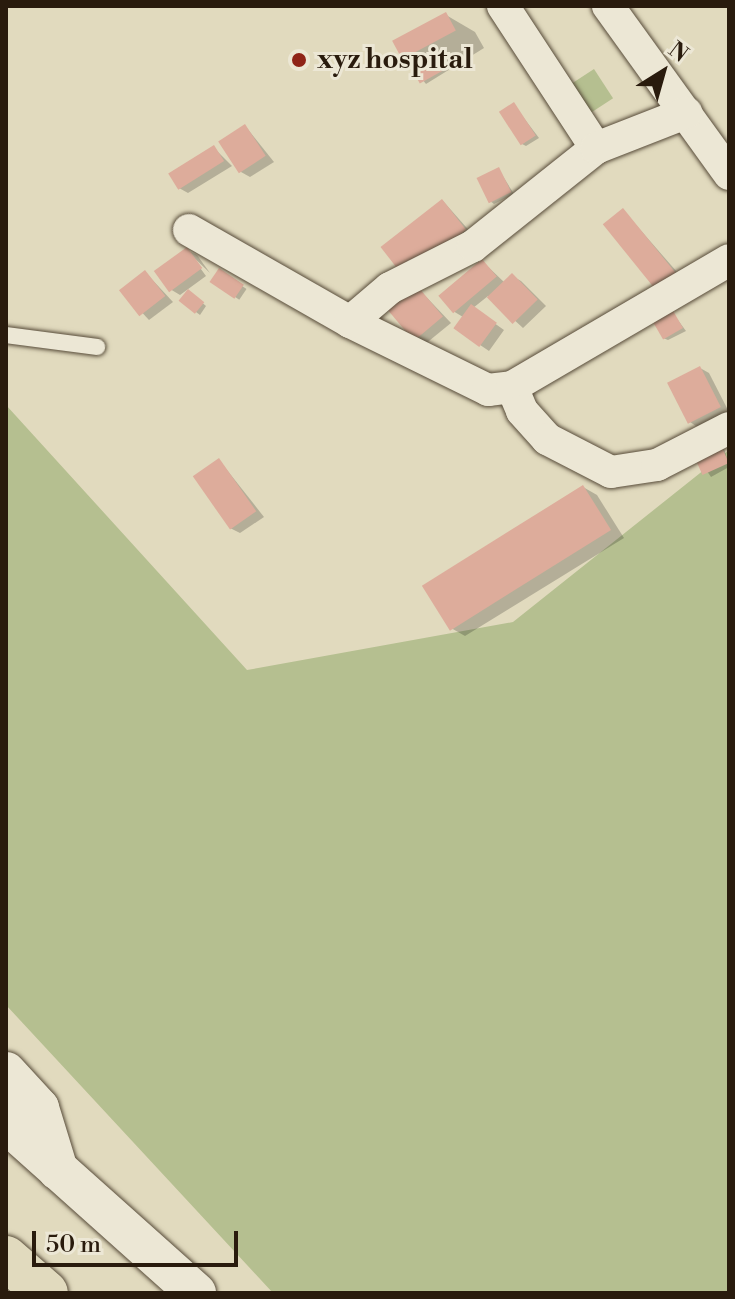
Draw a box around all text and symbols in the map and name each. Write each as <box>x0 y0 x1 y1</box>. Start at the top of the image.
north arrow <box>623 32 703 112</box>
text: N <box>663 36 693 68</box>
place label: xyz hospital <box>317 43 473 77</box>
marker: xyz hospital <box>288 49 310 71</box>
scale bar <box>36 1215 242 1265</box>
text: 50 m <box>46 1230 101 1260</box>

